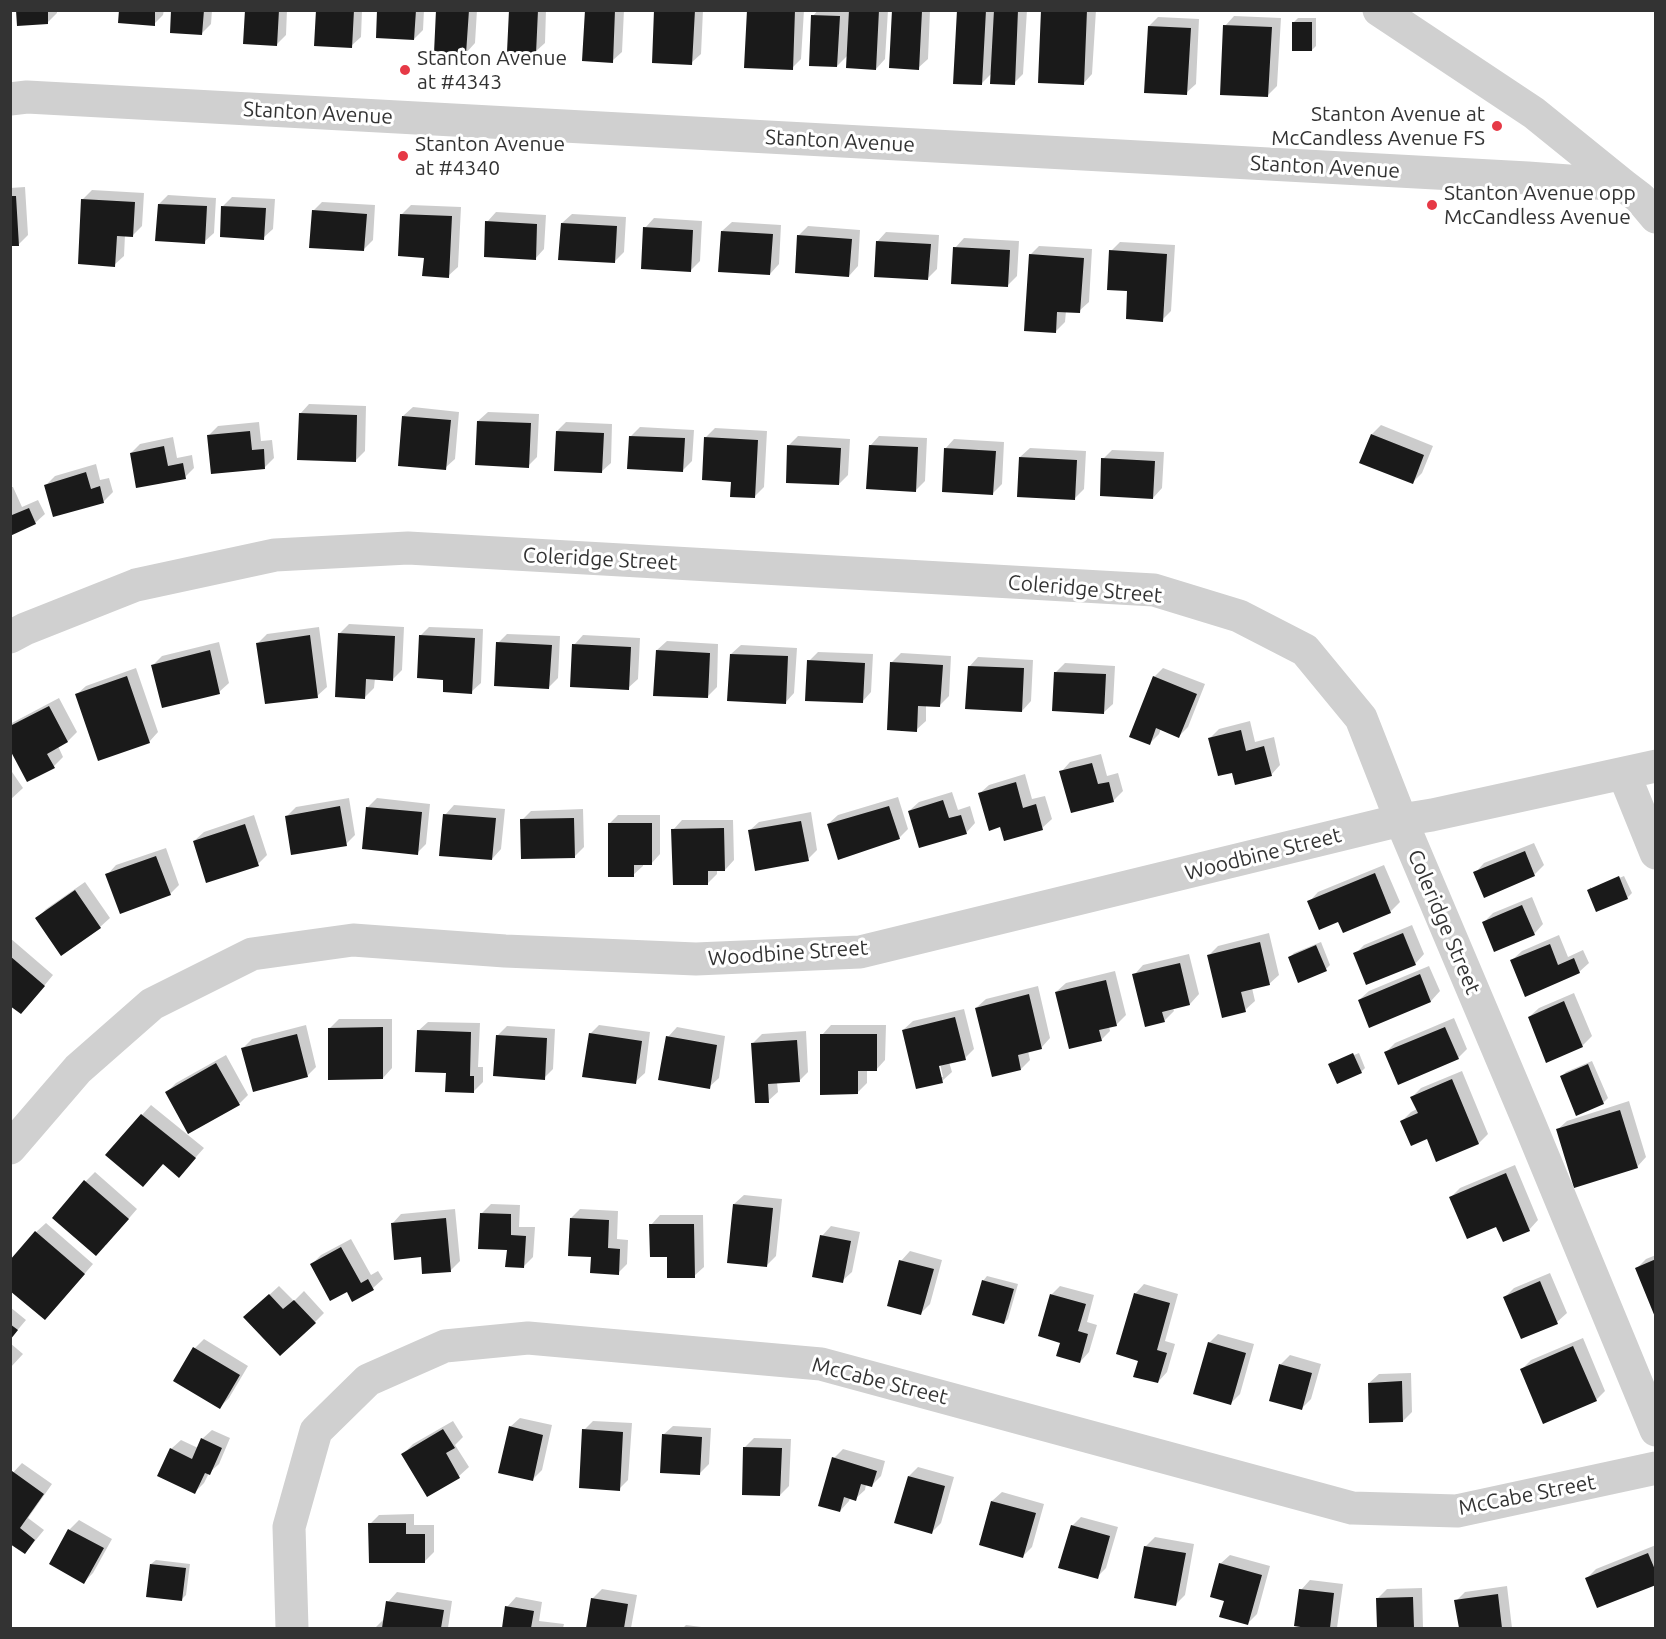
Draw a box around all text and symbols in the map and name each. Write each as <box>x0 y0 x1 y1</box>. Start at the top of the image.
place label: Stanton Avenue at #4343 <box>417 45 567 95</box>
marker: Stanton Avenue at #4343 <box>398 63 412 77</box>
street label: Stanton Avenue <box>242 96 394 130</box>
place label: Stanton Avenue at McCandless Avenue FS <box>1271 101 1485 151</box>
marker: Stanton Avenue at McCandless Avenue FS <box>1490 119 1504 133</box>
street label: Stanton Avenue <box>764 124 916 158</box>
place label: Stanton Avenue at #4340 <box>415 131 565 181</box>
marker: Stanton Avenue at #4340 <box>396 149 410 163</box>
street label: Stanton Avenue <box>1249 150 1401 184</box>
place label: Stanton Avenue opp McCandless Avenue <box>1444 180 1636 230</box>
marker: Stanton Avenue opp McCandless Avenue <box>1425 198 1439 212</box>
street label: Coleridge Street <box>522 542 678 576</box>
street label: Coleridge Street <box>1007 570 1163 608</box>
street label: Woodbine Street <box>1182 822 1344 886</box>
street label: Coleridge Street <box>1402 846 1486 998</box>
street label: Woodbine Street <box>707 935 869 971</box>
street label: McCabe Street <box>810 1352 950 1410</box>
street label: McCabe Street <box>1456 1469 1598 1521</box>

